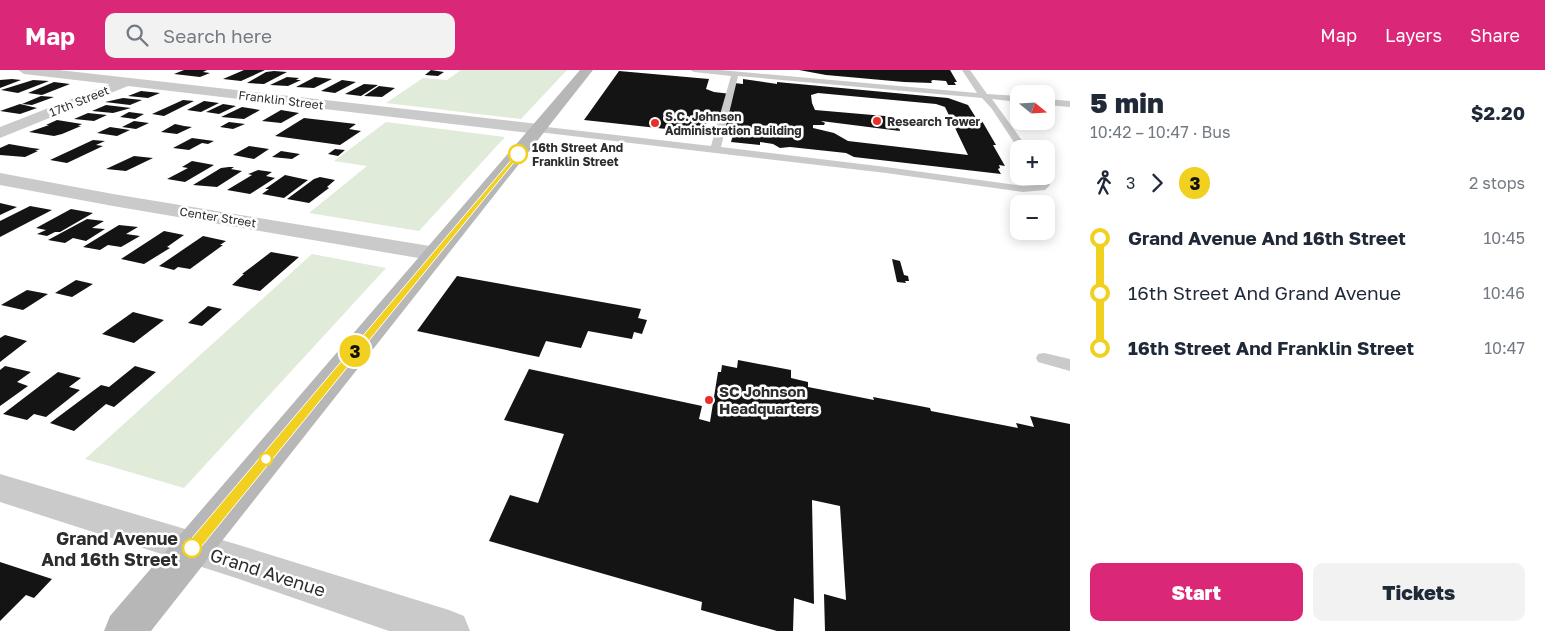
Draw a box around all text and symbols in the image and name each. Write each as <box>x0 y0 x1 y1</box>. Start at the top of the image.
search box <box>105 13 455 58</box>
text: Map <box>25 21 75 50</box>
icon: search <box>123 21 151 49</box>
text: Search here <box>163 24 272 47</box>
text: Map <box>1320 24 1357 46</box>
text: Layers <box>1385 24 1442 46</box>
text: Share <box>1470 24 1520 46</box>
street label: 17th Street <box>47 82 111 120</box>
north arrow <box>1010 85 1055 130</box>
map controls <box>1010 85 1055 240</box>
text: 5 min <box>1090 86 1164 119</box>
street label: Franklin Street <box>238 87 325 113</box>
text: $2.20 <box>1471 101 1525 124</box>
place label: S.C. Johnson Administration Building <box>665 109 802 138</box>
place label: Research Tower <box>887 114 981 129</box>
marker: Research Tower <box>871 115 883 127</box>
marker: S.C. Johnson Administration Building <box>649 117 661 129</box>
text: 10:42 – 10:47 · Bus <box>1090 122 1230 142</box>
place label: 16th Street And Franklin Street <box>532 140 623 169</box>
button: + <box>1010 140 1055 185</box>
marker: 16th Street And Franklin Street <box>508 144 528 164</box>
icon: walk <box>1090 169 1118 197</box>
icon: forward <box>1143 169 1171 197</box>
text: 3 <box>1189 172 1200 194</box>
text: 3 <box>1126 173 1135 193</box>
text: 2 stops <box>1469 173 1525 193</box>
button: − <box>1010 195 1055 240</box>
street label: Center Street <box>179 204 258 230</box>
text: Grand Avenue And 16th Street <box>1128 226 1406 249</box>
text: 10:45 <box>1483 228 1525 248</box>
text: 16th Street And Grand Avenue <box>1128 281 1401 304</box>
text: 10:46 <box>1483 283 1525 303</box>
line badge: 3 <box>339 335 371 367</box>
text: 16th Street And Franklin Street <box>1128 336 1414 359</box>
text: 10:47 <box>1484 338 1525 358</box>
text: 3 <box>350 340 360 362</box>
place label: SC Johnson Headquarters <box>719 382 819 417</box>
marker: SC Johnson Headquarters <box>703 394 715 406</box>
unlabelled marker <box>259 452 273 466</box>
place label: Grand Avenue And 16th Street <box>41 527 178 570</box>
marker: Grand Avenue And 16th Street <box>182 538 202 558</box>
street label: Grand Avenue <box>208 543 328 601</box>
button: Start <box>1090 563 1303 621</box>
button: Tickets <box>1313 563 1525 621</box>

